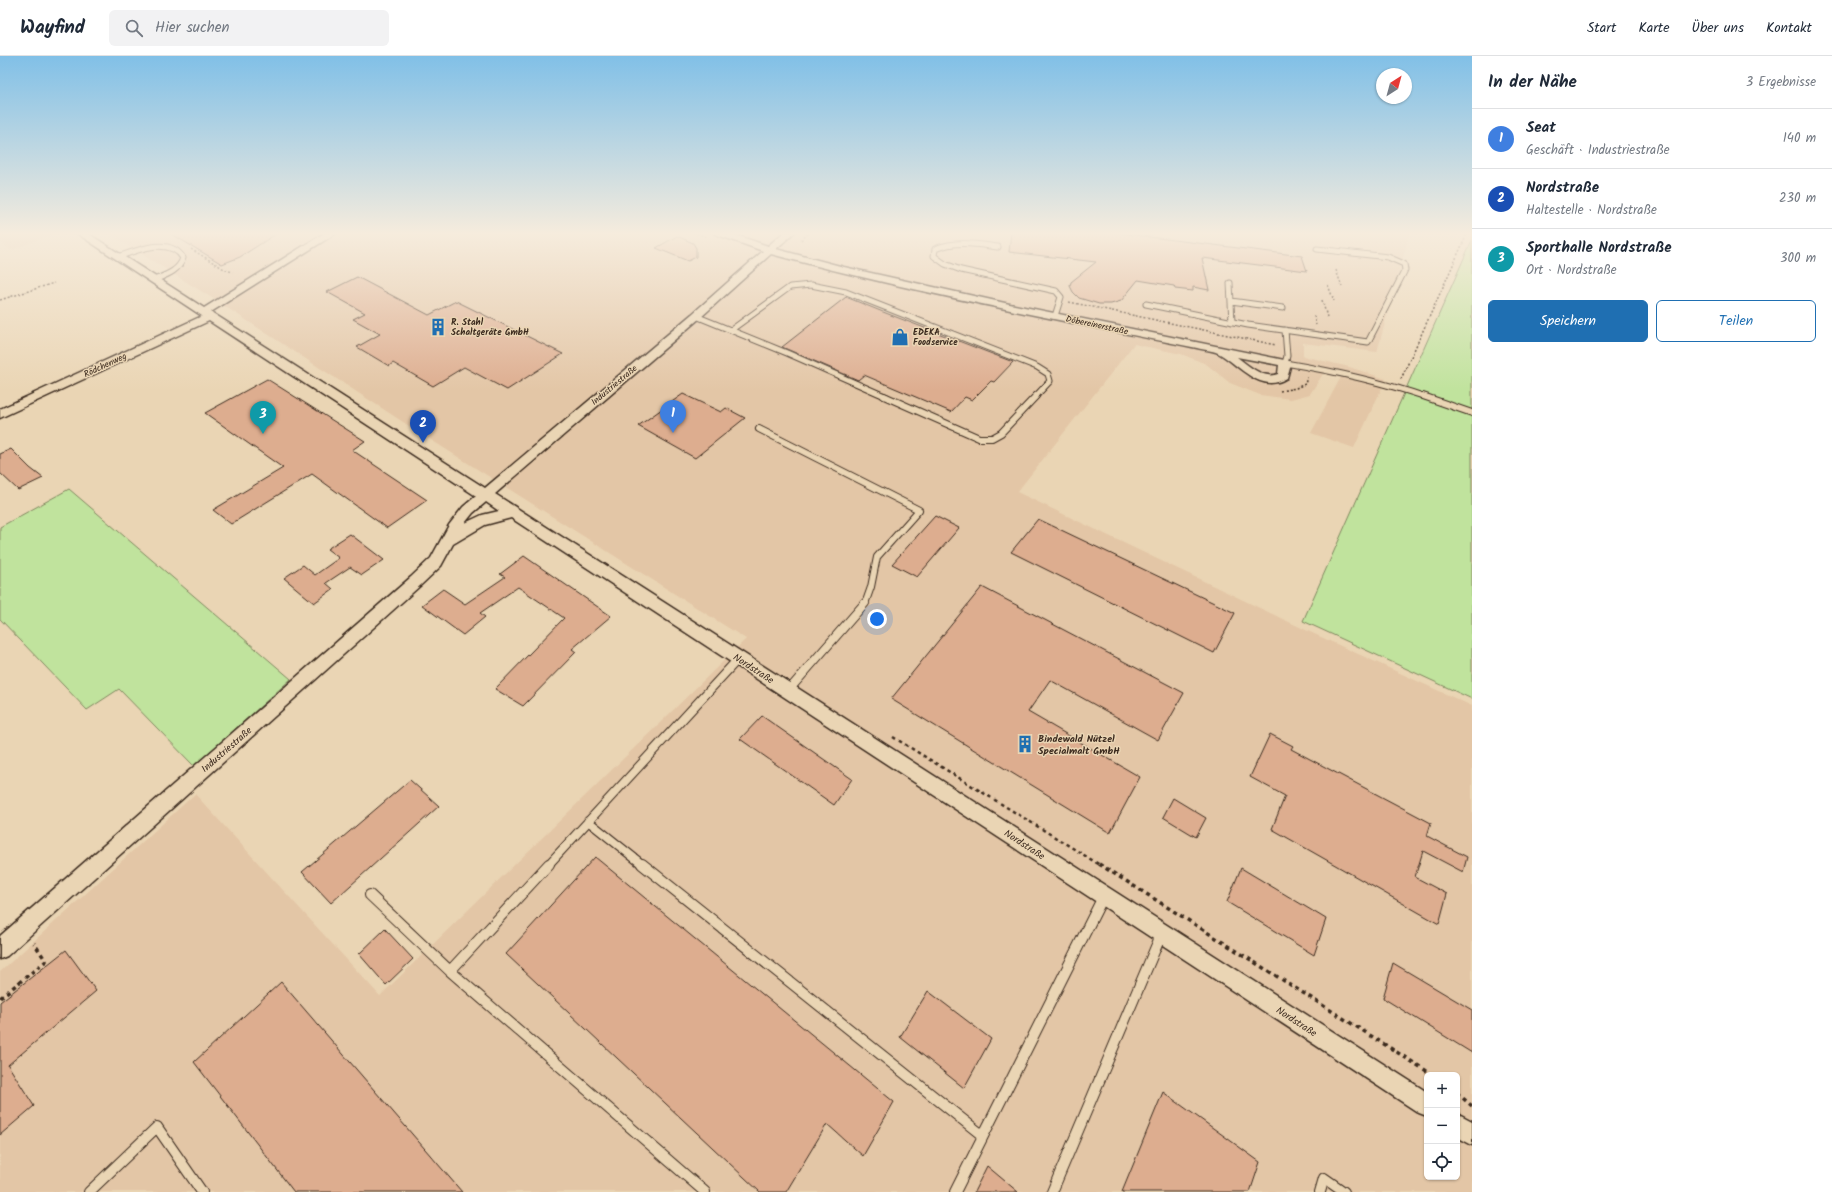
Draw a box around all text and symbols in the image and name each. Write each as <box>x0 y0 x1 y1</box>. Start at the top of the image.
search box <box>109 10 389 46</box>
text: Wayfind <box>20 13 85 43</box>
text: Hier suchen <box>155 16 230 40</box>
icon: search <box>123 17 145 39</box>
text: Start <box>1587 17 1616 39</box>
text: Karte <box>1638 17 1670 39</box>
text: Über uns <box>1692 17 1744 39</box>
text: Kontakt <box>1766 17 1812 39</box>
north arrow <box>1376 68 1412 104</box>
text: In der Nähe <box>1488 69 1577 96</box>
text: 3 Ergebnisse <box>1746 72 1816 93</box>
text: Seat <box>1526 116 1556 140</box>
text: 1 <box>1499 128 1503 149</box>
text: 140 m <box>1783 128 1816 149</box>
text: Geschäft · Industriestraße <box>1526 140 1670 161</box>
text: Nordstraße <box>1526 176 1599 200</box>
text: 2 <box>1497 188 1505 209</box>
text: 230 m <box>1779 188 1816 209</box>
text: Haltestelle · Nordstraße <box>1526 200 1657 221</box>
text: Sporthalle Nordstraße <box>1526 236 1672 260</box>
text: 3 <box>1497 248 1505 269</box>
text: 300 m <box>1780 248 1816 269</box>
text: Ort · Nordstraße <box>1526 260 1617 281</box>
button: Speichern <box>1488 300 1648 342</box>
button: Teilen <box>1656 300 1816 342</box>
street label: Döbereinerstraße <box>1064 312 1130 339</box>
place label: R. Stahl Schaltgeräte GmbH <box>451 315 529 340</box>
building icon: R. Stahl Schaltgeräte GmbH <box>428 317 448 337</box>
place label: EDEKA Foodservice <box>913 325 958 350</box>
shop icon: EDEKA Foodservice <box>890 327 910 347</box>
street label: Rödchenweg <box>81 349 129 382</box>
street label: Industriestraße <box>588 361 641 409</box>
pin: 1 <box>660 400 686 433</box>
pin: 3 <box>250 401 276 434</box>
pin: 2 <box>410 410 436 443</box>
your location <box>867 609 887 629</box>
street label: Nordstraße <box>730 650 778 688</box>
street label: Industriestraße <box>198 723 256 776</box>
place label: Bindewald Nützel Specialmalt GmbH <box>1038 731 1120 759</box>
building icon: Bindewald Nützel Specialmalt GmbH <box>1015 734 1035 754</box>
street label: Nordstraße <box>1001 826 1049 864</box>
street label: Nordstraße <box>1273 1003 1321 1041</box>
map controls <box>1424 1072 1460 1180</box>
button: + <box>1424 1072 1460 1108</box>
button: − <box>1424 1108 1460 1144</box>
button: locate <box>1424 1144 1460 1180</box>

